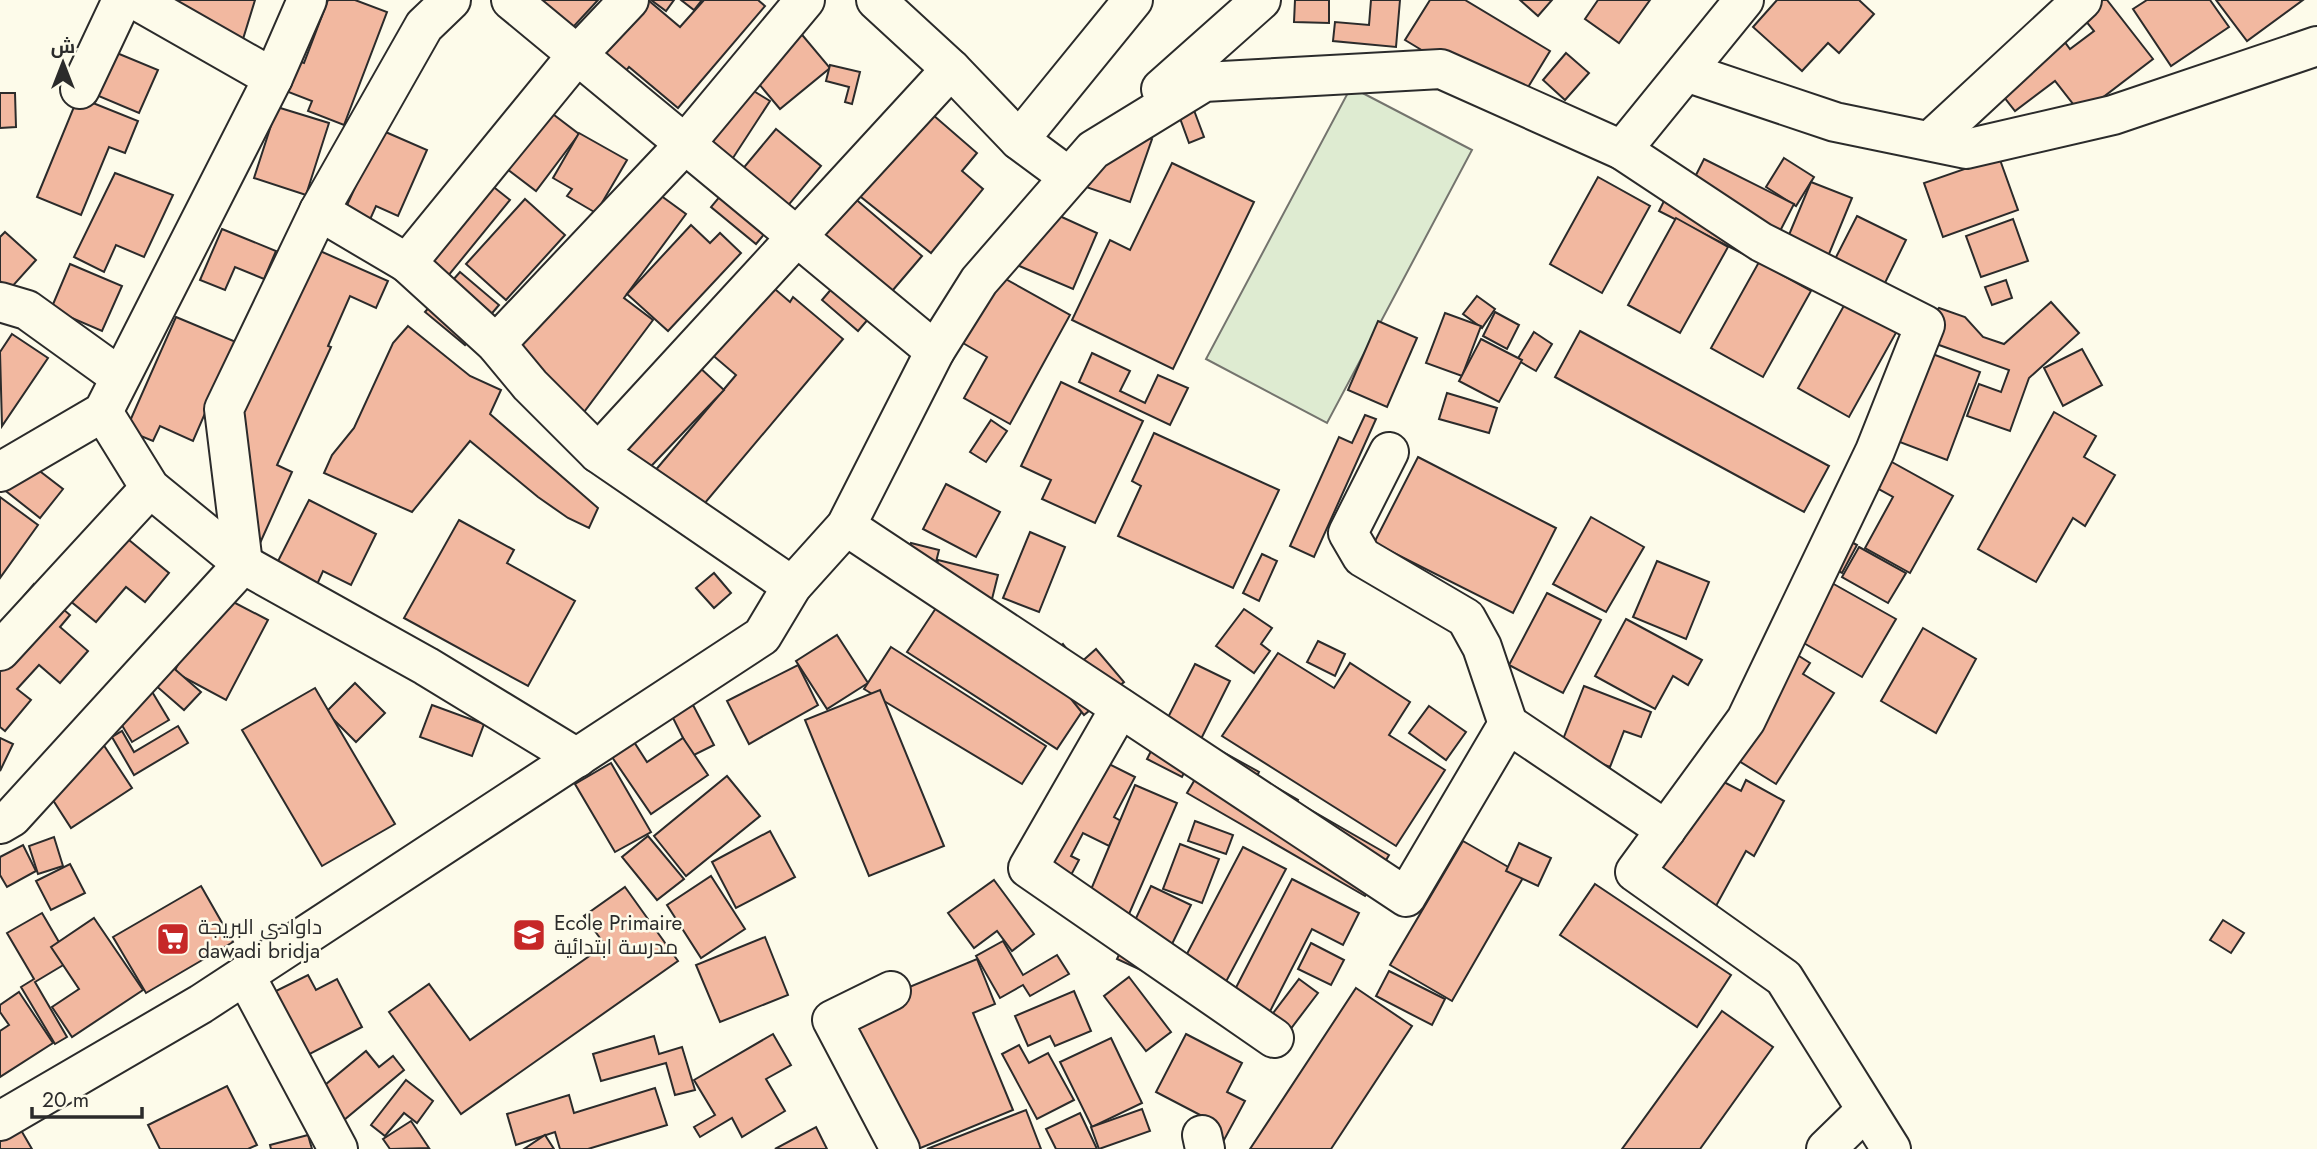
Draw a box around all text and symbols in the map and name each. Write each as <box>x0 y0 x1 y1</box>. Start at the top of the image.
north arrow <box>28 28 98 98</box>
text: ش <box>51 33 75 60</box>
place label: Ecole Primaire مدرسة ابتدائية <box>554 908 683 962</box>
place label: داوادي البريجة dawadi bridja <box>198 912 322 966</box>
school or university icon: Ecole Primaire مدرسة ابتدائية <box>510 916 548 954</box>
supermarket icon: داوادي البريجة dawadi bridja <box>154 920 192 958</box>
scale bar <box>32 1076 142 1120</box>
text: 20 m <box>42 1085 89 1115</box>

